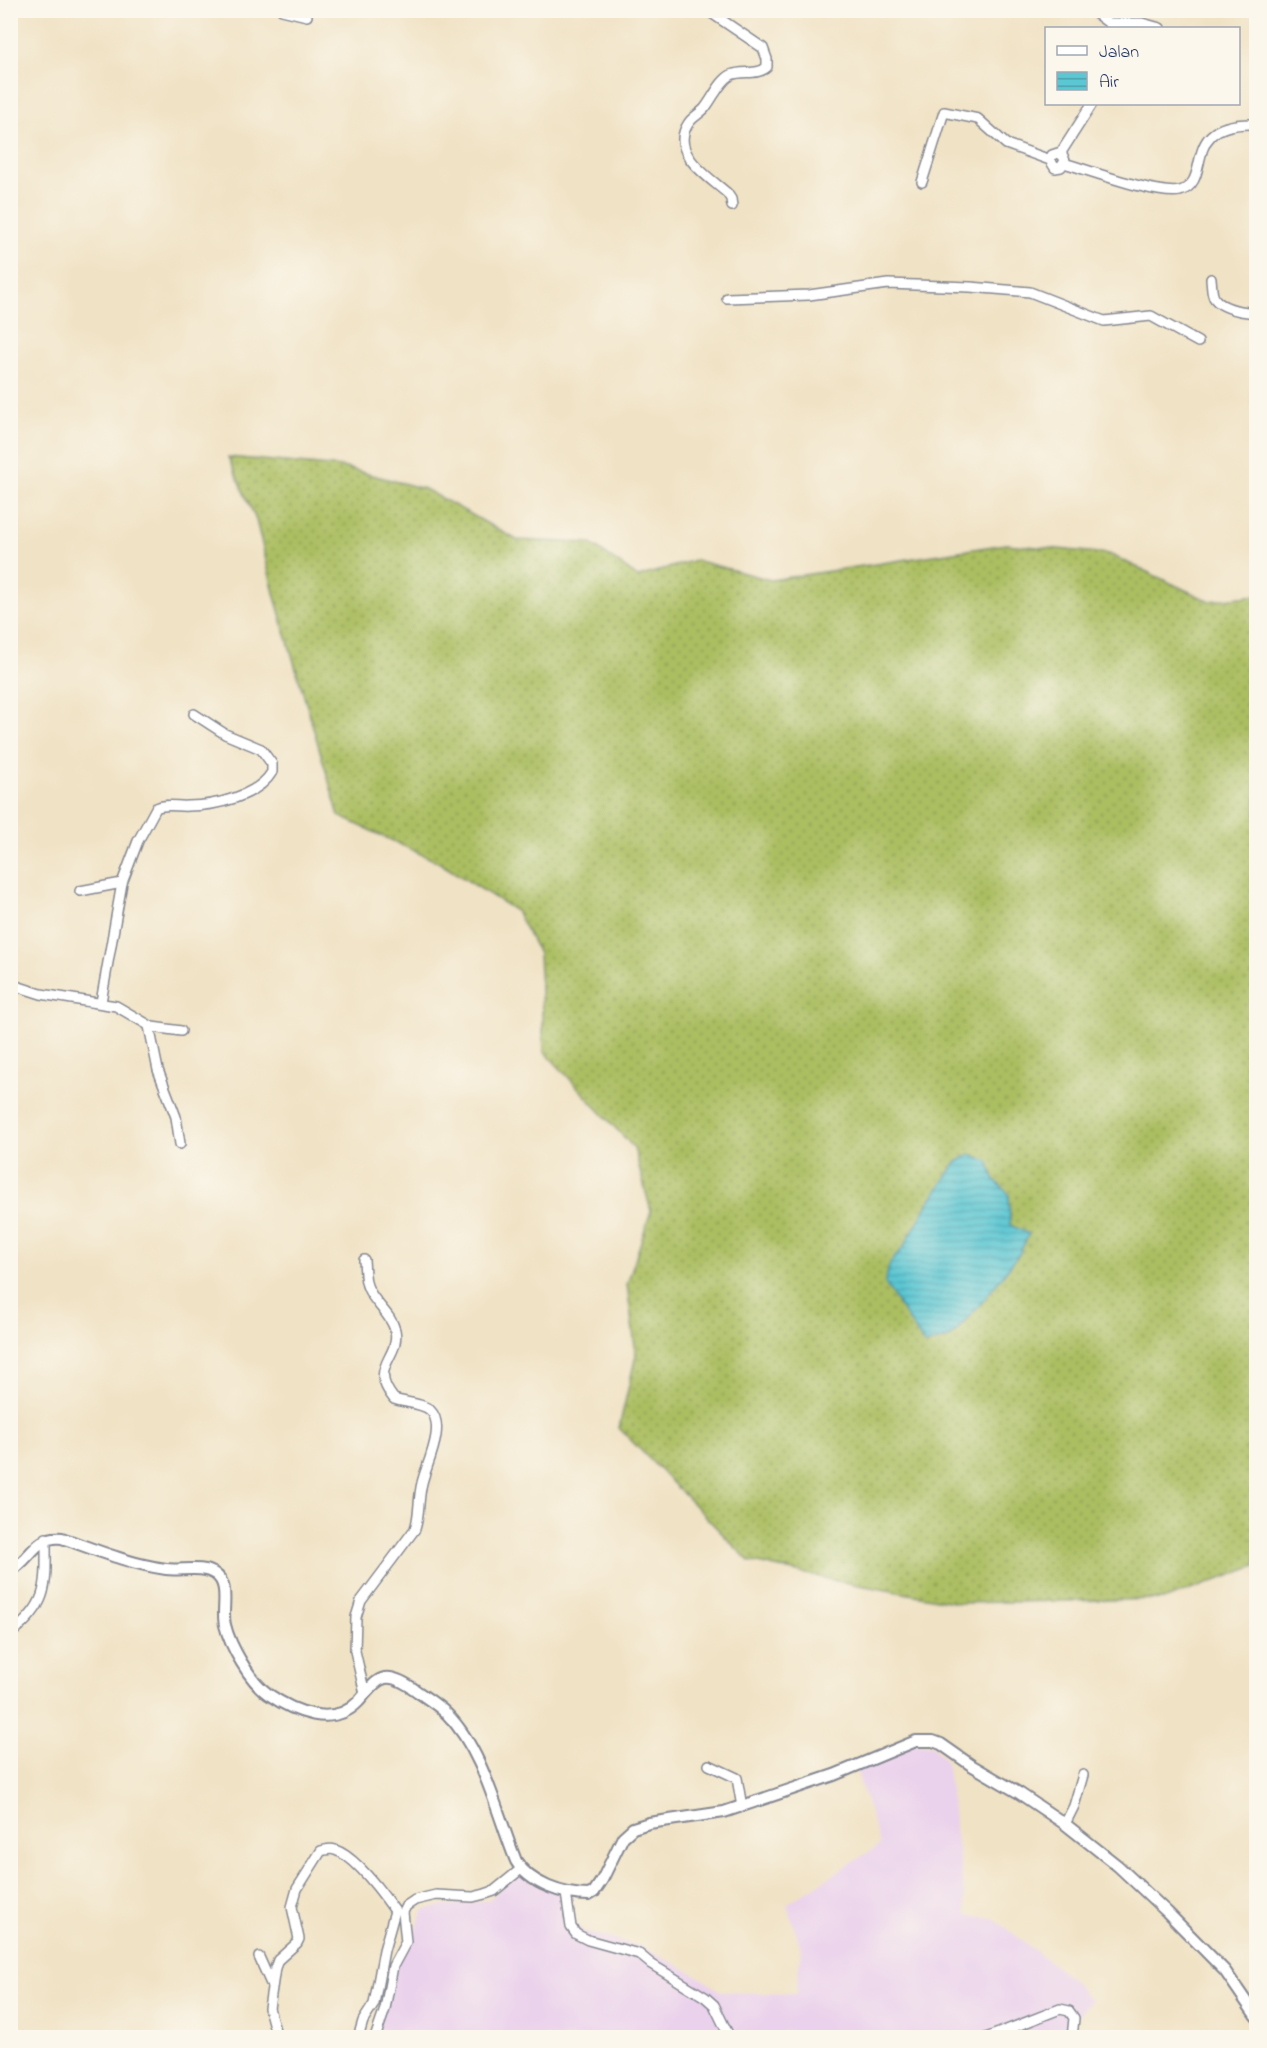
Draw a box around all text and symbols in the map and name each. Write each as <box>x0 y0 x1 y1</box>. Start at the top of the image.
legend <box>1045 27 1240 105</box>
text: Jalan <box>1099 40 1139 66</box>
text: Air <box>1099 70 1119 96</box>

